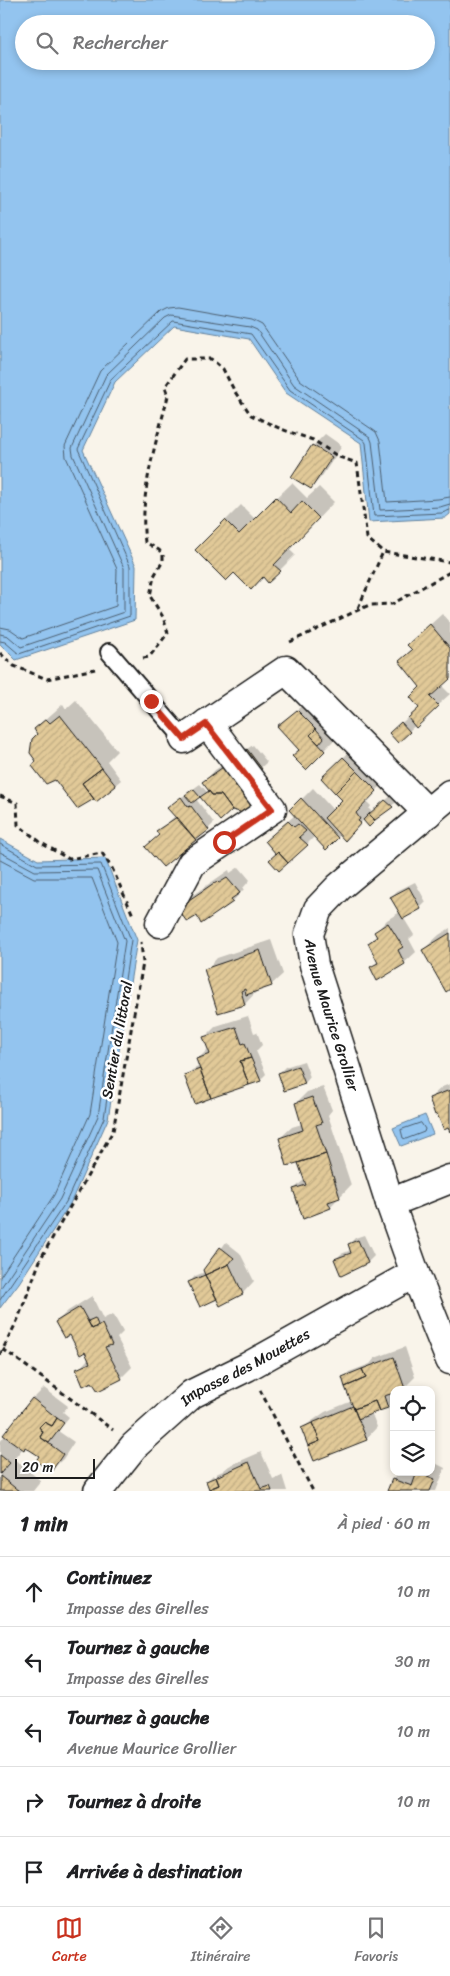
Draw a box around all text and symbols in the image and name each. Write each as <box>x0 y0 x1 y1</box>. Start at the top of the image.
search box <box>15 15 435 70</box>
text: Rechercher <box>73 26 168 59</box>
icon: search <box>33 29 61 57</box>
route end <box>140 690 163 713</box>
route start <box>213 831 236 854</box>
street label: Avenue Maurice Grollier <box>297 936 367 1096</box>
street label: Sentier du littoral <box>94 978 140 1101</box>
street label: Impasse des Mouettes <box>173 1321 315 1413</box>
map controls <box>390 1386 435 1476</box>
button: locate <box>390 1386 435 1431</box>
button: layers <box>390 1431 435 1476</box>
text: 20 m <box>22 1455 53 1480</box>
scale bar <box>15 1456 95 1479</box>
text: 1 min <box>20 1505 68 1543</box>
text: À pied · 60 m <box>338 1509 430 1538</box>
text: Continuez <box>67 1561 152 1594</box>
text: 10 m <box>397 1577 430 1606</box>
icon: ahead <box>20 1578 48 1606</box>
text: Impasse des Girelles <box>67 1594 209 1623</box>
text: Tournez à gauche <box>67 1631 209 1664</box>
text: 30 m <box>395 1647 430 1676</box>
icon: left <box>20 1648 48 1676</box>
text: Impasse des Girelles <box>67 1664 209 1693</box>
text: Tournez à gauche <box>67 1701 209 1734</box>
text: 10 m <box>397 1717 430 1746</box>
icon: left <box>20 1718 48 1746</box>
text: Avenue Maurice Grollier <box>67 1734 236 1763</box>
text: Tournez à droite <box>67 1785 201 1818</box>
text: 10 m <box>397 1787 430 1816</box>
icon: right <box>20 1788 48 1816</box>
text: Arrivée à destination <box>67 1855 242 1888</box>
icon: arrive <box>20 1858 48 1886</box>
tab: Carte <box>52 1914 87 1969</box>
tab: Itinéraire <box>191 1914 251 1969</box>
tab: Favoris <box>354 1914 398 1969</box>

